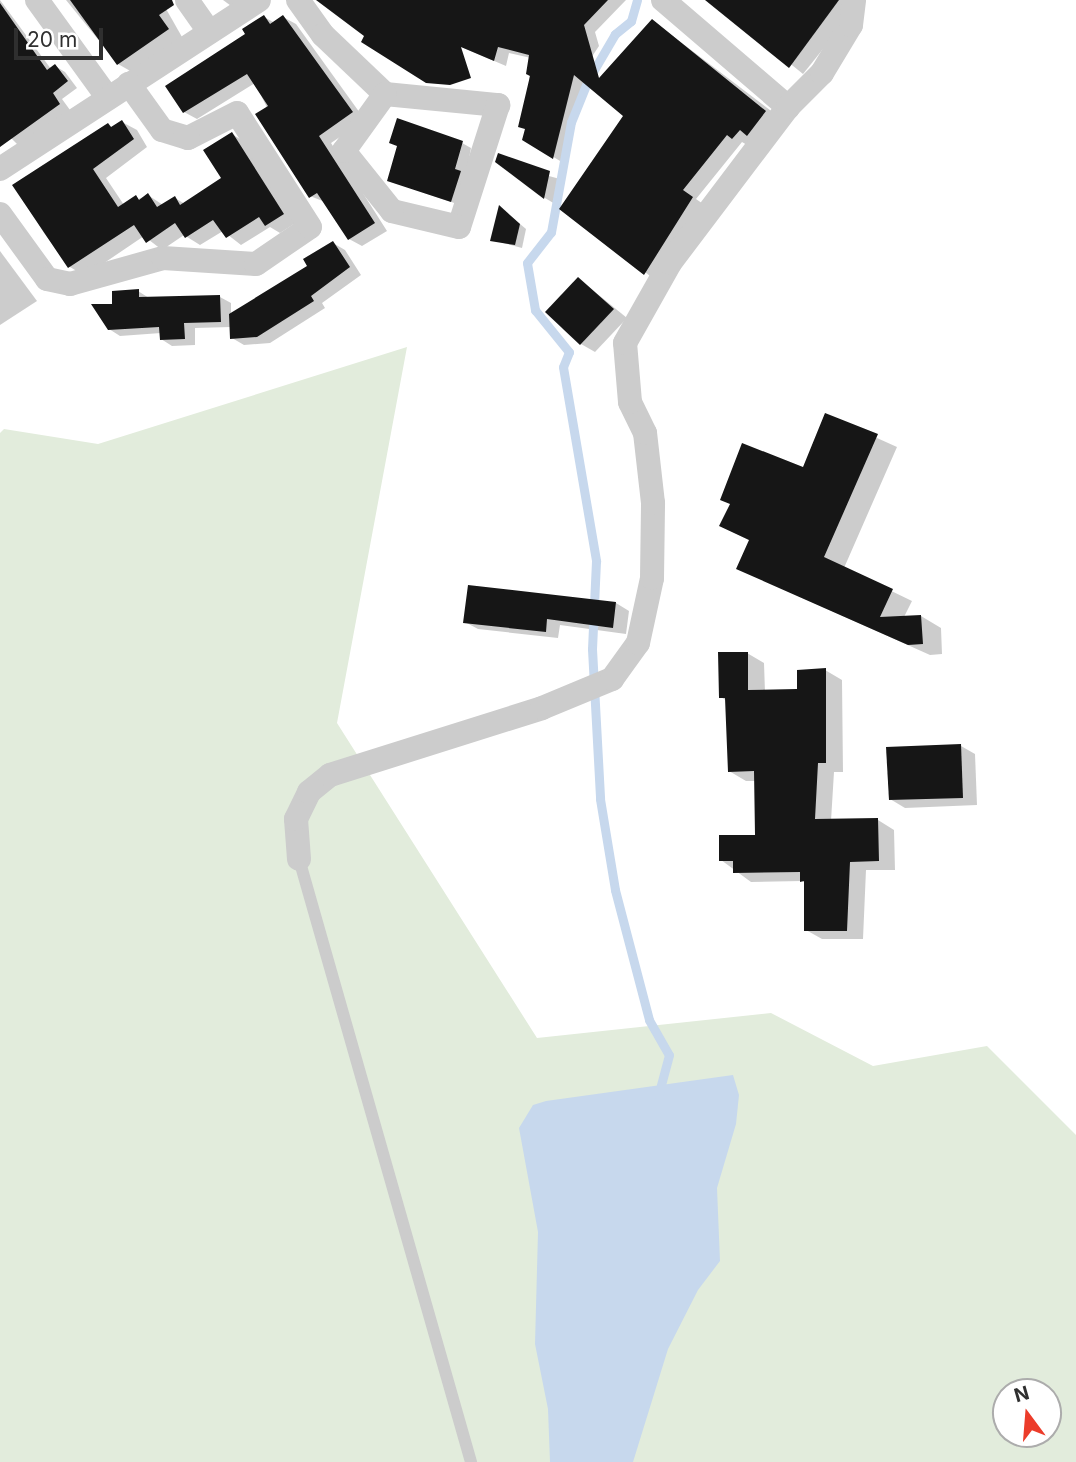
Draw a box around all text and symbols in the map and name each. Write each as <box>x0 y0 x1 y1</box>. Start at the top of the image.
scale bar <box>18 14 107 58</box>
text: 20 m <box>27 27 77 52</box>
north arrow <box>992 1378 1062 1448</box>
text: N <box>1011 1381 1032 1407</box>

